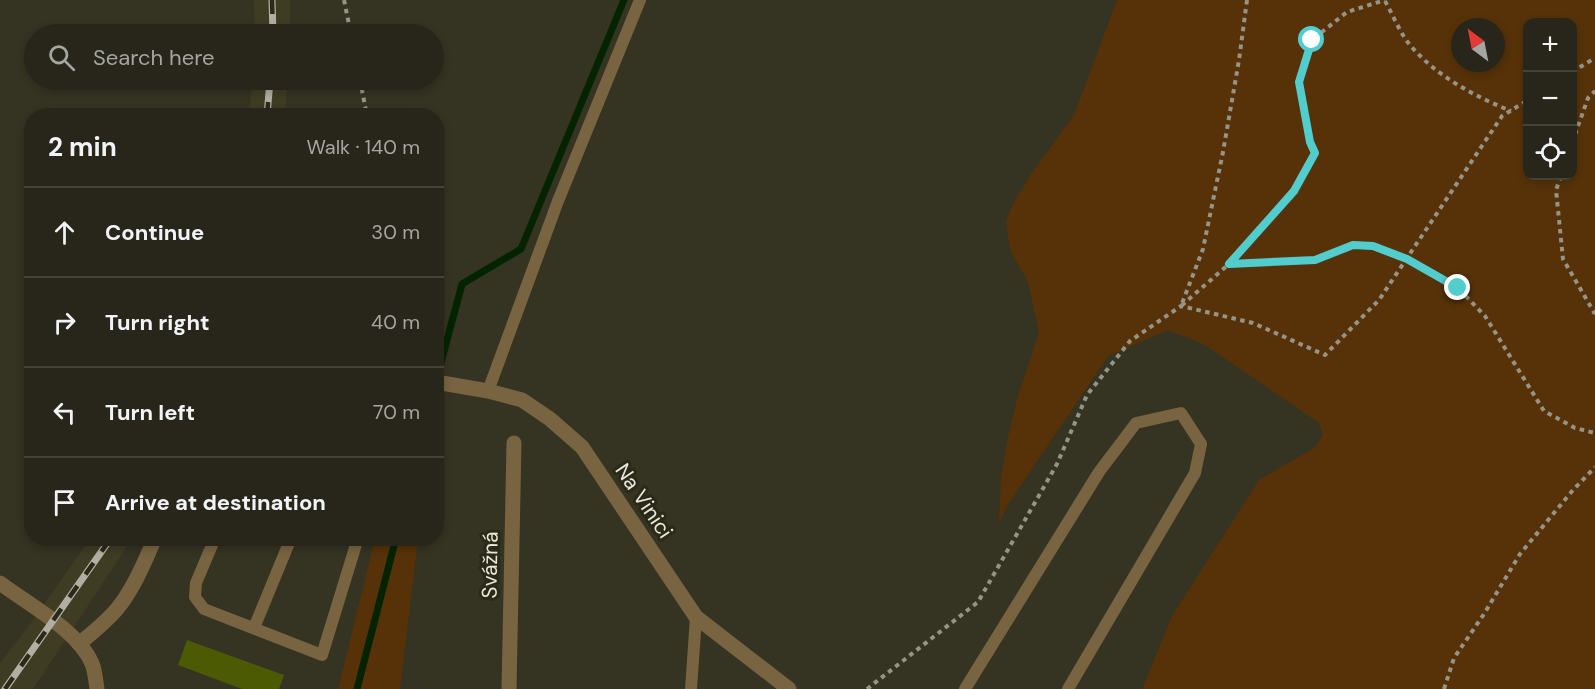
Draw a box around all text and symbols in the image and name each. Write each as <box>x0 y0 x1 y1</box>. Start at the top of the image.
north arrow <box>1451 18 1505 72</box>
map controls <box>1523 18 1577 180</box>
button: + <box>1523 18 1577 72</box>
search box <box>24 24 444 90</box>
route start <box>1298 26 1324 52</box>
icon: search <box>45 41 78 74</box>
text: Search here <box>93 43 214 72</box>
button: − <box>1523 72 1577 126</box>
button: locate <box>1523 126 1577 180</box>
text: 2 min <box>48 130 117 164</box>
text: Walk · 140 m <box>306 134 420 160</box>
icon: ahead <box>48 216 81 249</box>
text: Continue <box>105 218 204 247</box>
text: 30 m <box>371 219 420 245</box>
route end <box>1444 274 1470 300</box>
icon: right <box>48 306 81 339</box>
text: Turn right <box>105 308 210 337</box>
text: 40 m <box>371 309 420 335</box>
icon: left <box>48 396 81 429</box>
text: Turn left <box>105 398 195 427</box>
text: 70 m <box>373 399 420 425</box>
street label: Na Vinici <box>609 458 679 544</box>
icon: arrive <box>48 486 81 519</box>
text: Arrive at destination <box>105 488 326 517</box>
street label: Svážná <box>475 531 505 599</box>

